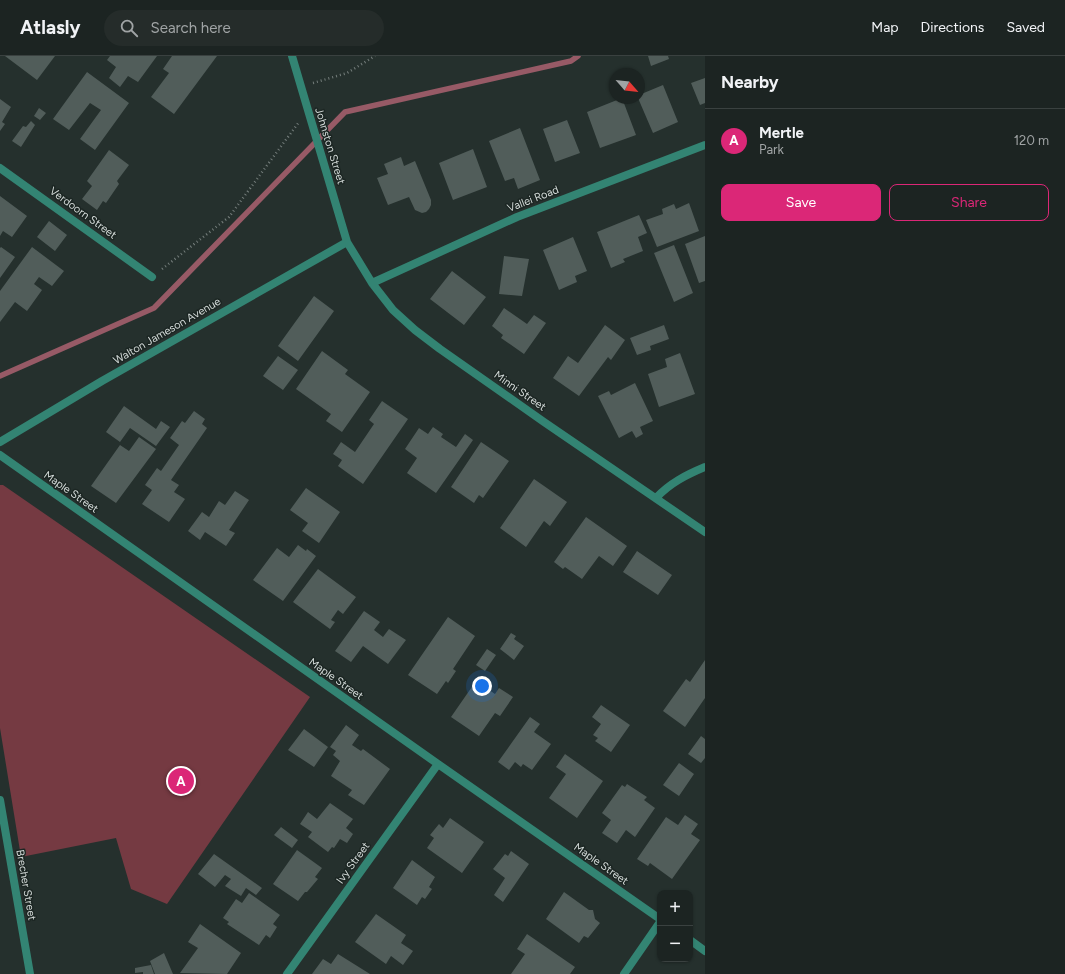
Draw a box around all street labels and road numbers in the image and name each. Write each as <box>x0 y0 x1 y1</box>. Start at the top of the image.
street label: Johnston Street <box>312 106 348 186</box>
street label: Vallei Road <box>505 183 561 215</box>
street label: Verdoorn Street <box>47 184 119 242</box>
street label: Walton Jameson Avenue <box>111 295 223 367</box>
street label: Minni Street <box>492 368 548 414</box>
street label: Maple Street <box>41 469 101 515</box>
street label: Maple Street <box>306 656 366 702</box>
street label: Ivy Street <box>334 840 372 886</box>
street label: Maple Street <box>571 841 631 887</box>
street label: Brecher Street <box>13 849 39 921</box>

